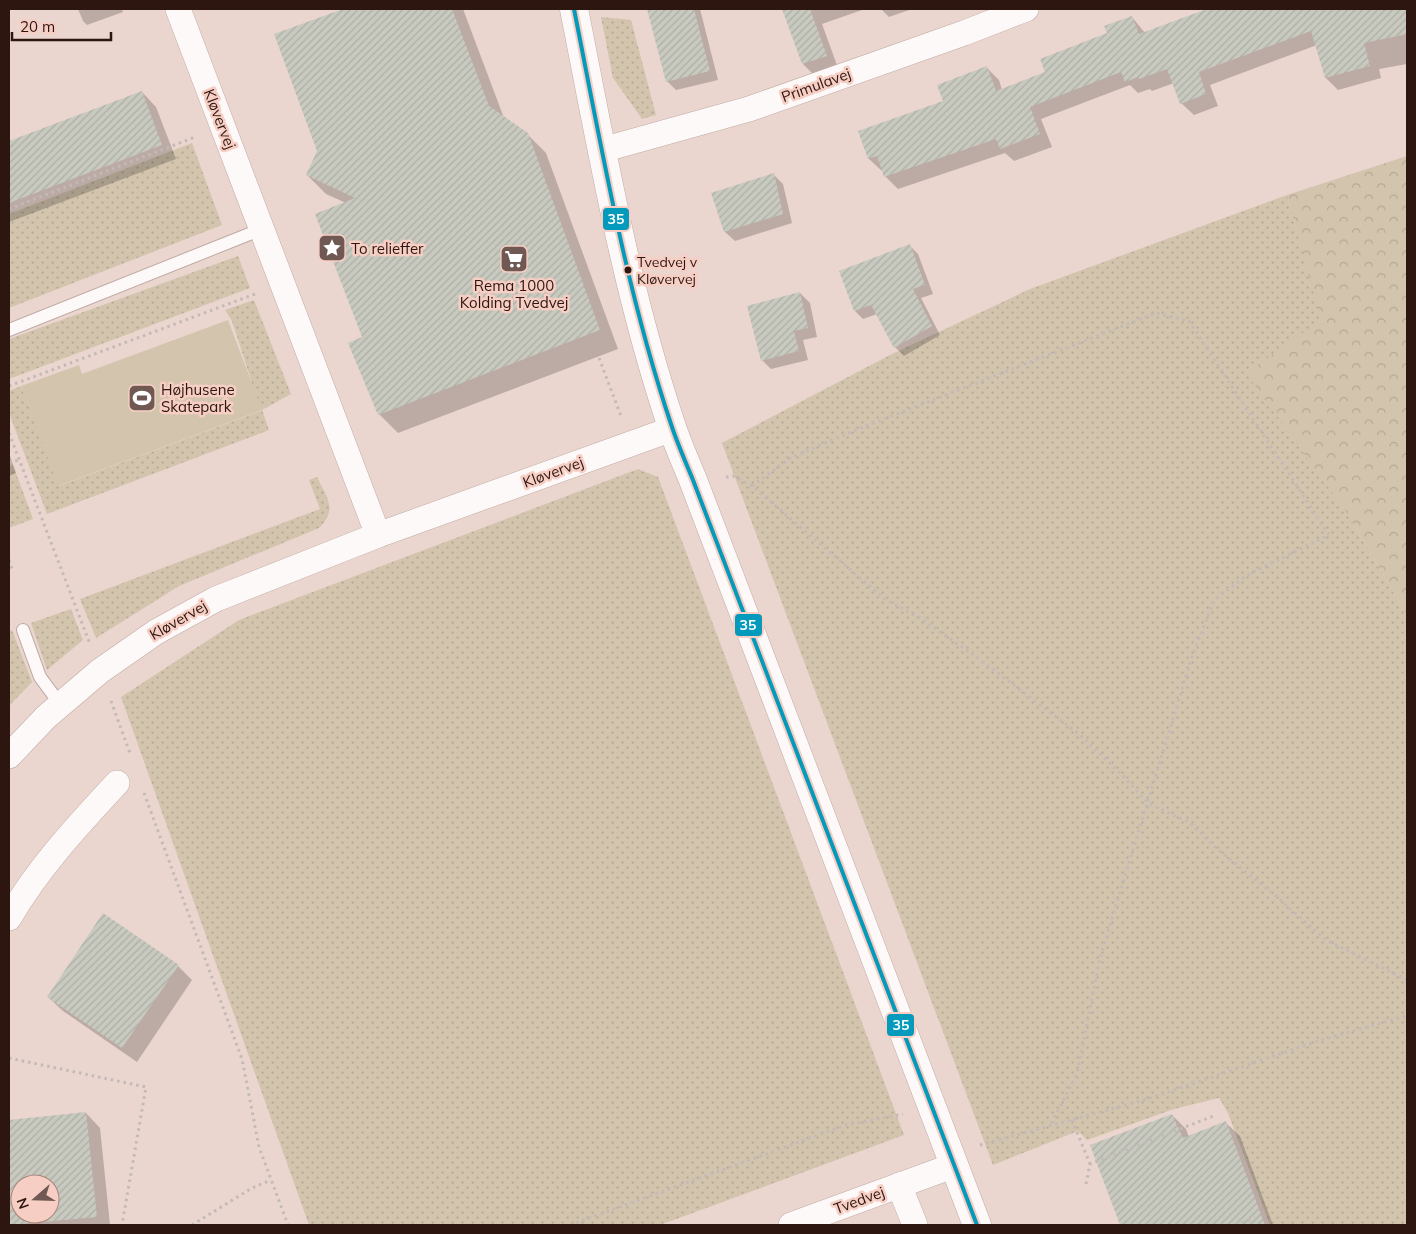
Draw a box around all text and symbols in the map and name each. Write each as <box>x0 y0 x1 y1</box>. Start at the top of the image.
scale bar <box>12 10 111 42</box>
text: 20 m <box>20 17 55 36</box>
street label: Primulavej <box>779 64 853 106</box>
street label: Kløvervej <box>200 86 240 152</box>
line badge: 35 <box>602 207 630 231</box>
text: 35 <box>608 210 624 228</box>
place icon: To relieffer <box>317 233 347 263</box>
place label: To relieffer <box>351 239 424 258</box>
supermarket icon: Rema 1000 Kolding Tvedvej <box>499 244 529 274</box>
place label: Tvedvej v Kløvervej <box>637 253 698 288</box>
marker: Tvedvej v Kløvervej <box>623 265 633 275</box>
place label: Rema 1000 Kolding Tvedvej <box>460 276 568 312</box>
place label: Højhusene Skatepark <box>161 380 235 416</box>
sports icon: Højhusene Skatepark <box>127 383 157 413</box>
street label: Kløvervej <box>520 452 586 492</box>
street label: Kløvervej <box>146 596 210 644</box>
line badge: 35 <box>734 613 763 637</box>
text: 35 <box>740 616 756 634</box>
line badge: 35 <box>886 1013 915 1037</box>
text: 35 <box>893 1016 909 1034</box>
north arrow <box>10 1174 60 1224</box>
street label: Tvedvej <box>831 1182 887 1218</box>
text: N <box>13 1195 33 1211</box>

